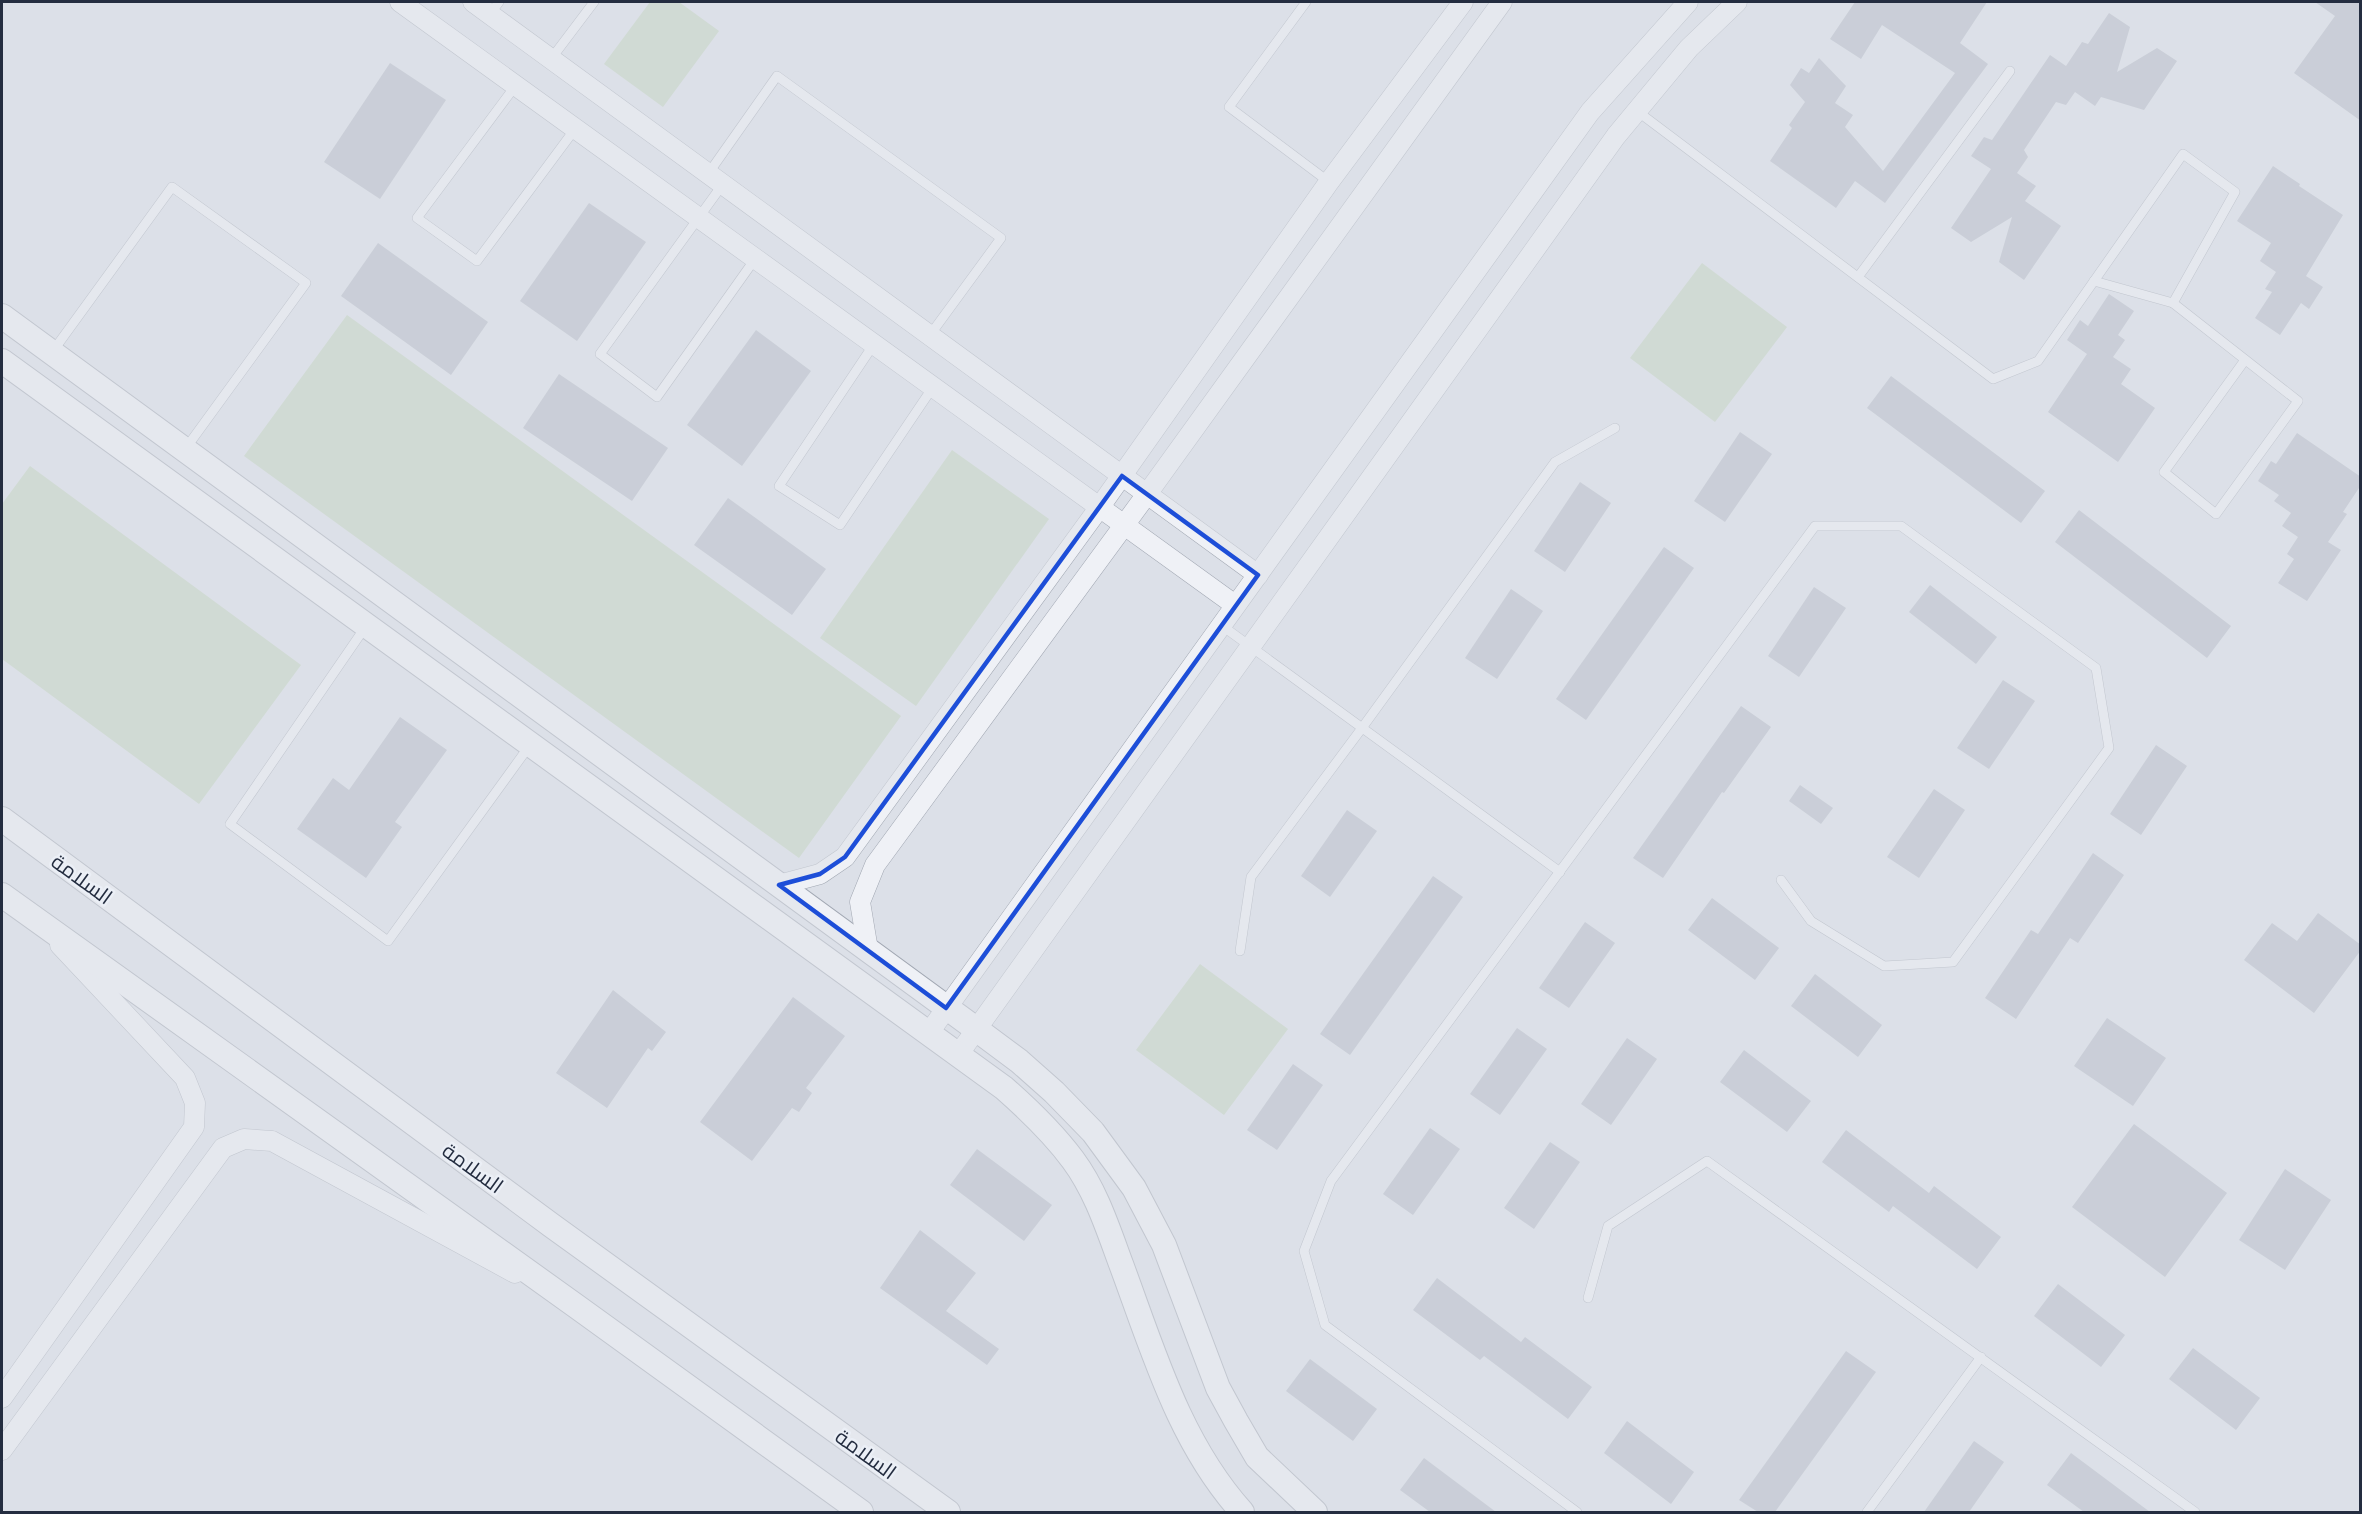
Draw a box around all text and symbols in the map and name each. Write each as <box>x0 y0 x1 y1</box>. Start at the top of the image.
street label: السلامة <box>47 849 117 909</box>
street label: السلامة <box>438 1138 508 1198</box>
street label: السلامة <box>831 1424 901 1484</box>

